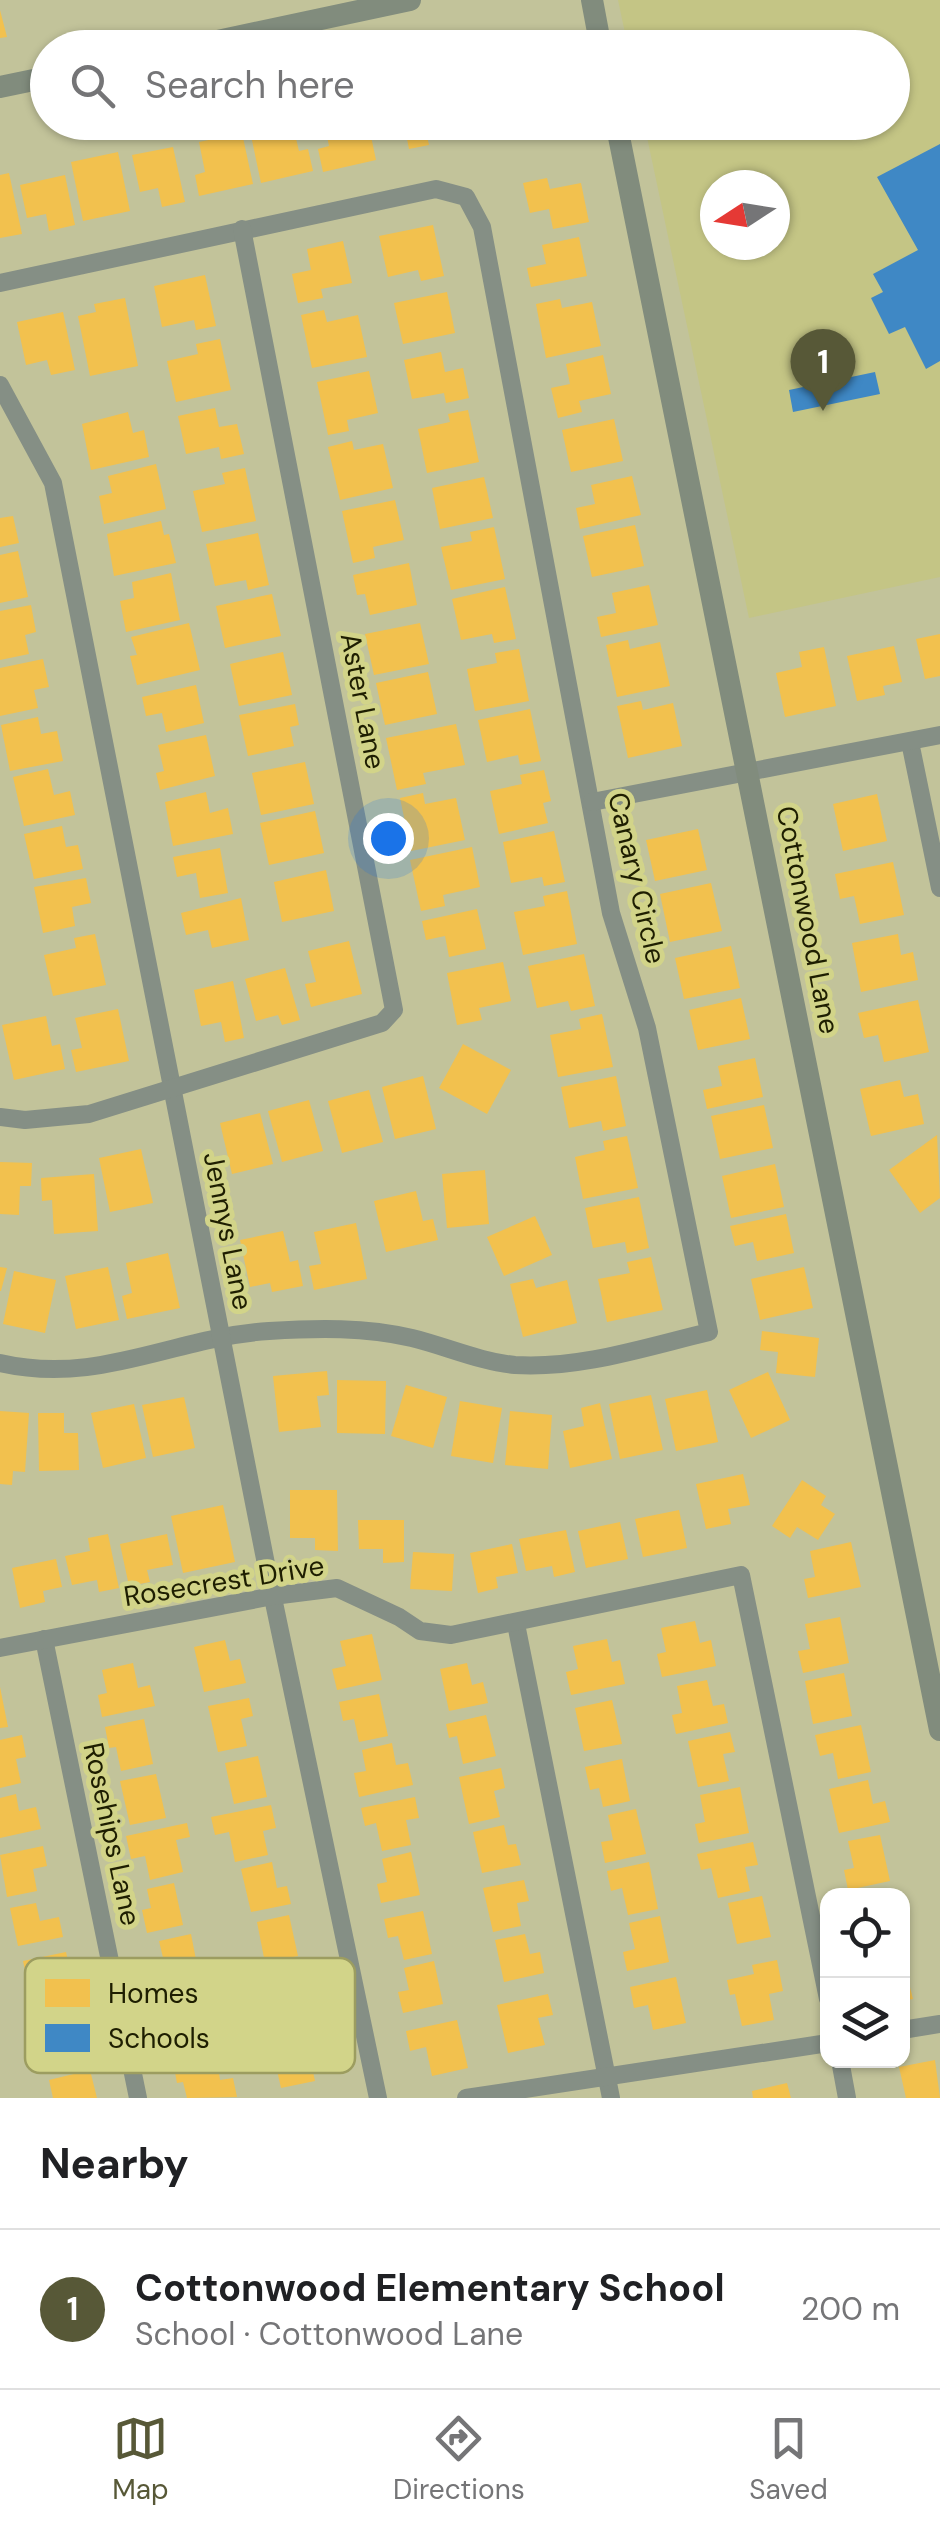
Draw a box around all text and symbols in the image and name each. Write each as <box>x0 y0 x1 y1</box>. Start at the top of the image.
search box <box>30 30 910 140</box>
icon: search <box>65 58 120 113</box>
text: Search here <box>145 60 355 110</box>
north arrow <box>700 170 790 260</box>
pin: 1 <box>790 328 856 411</box>
street label: Aster Lane <box>332 630 394 772</box>
street label: Canary Circle <box>599 789 675 967</box>
street label: Cottonwood Lane <box>768 803 848 1037</box>
your location <box>363 813 414 864</box>
street label: Jennys Lane <box>195 1149 261 1313</box>
street label: Rosecrest Drive <box>121 1547 327 1615</box>
street label: Rosehips Lane <box>75 1739 149 1929</box>
map controls <box>820 1888 910 2068</box>
button: locate <box>820 1888 910 1978</box>
legend <box>25 1958 355 2073</box>
text: Homes <box>108 1975 199 2012</box>
button: layers <box>820 1978 910 2068</box>
text: Schools <box>108 2020 210 2057</box>
text: Nearby <box>40 2136 189 2191</box>
text: Cottonwood Elementary School <box>135 2263 725 2313</box>
text: 1 <box>67 2288 78 2330</box>
text: 200 m <box>801 2288 900 2330</box>
text: School · Cottonwood Lane <box>135 2313 523 2355</box>
tab: Map <box>112 2411 169 2508</box>
tab: Directions <box>393 2411 525 2508</box>
tab: Saved <box>749 2411 828 2508</box>

